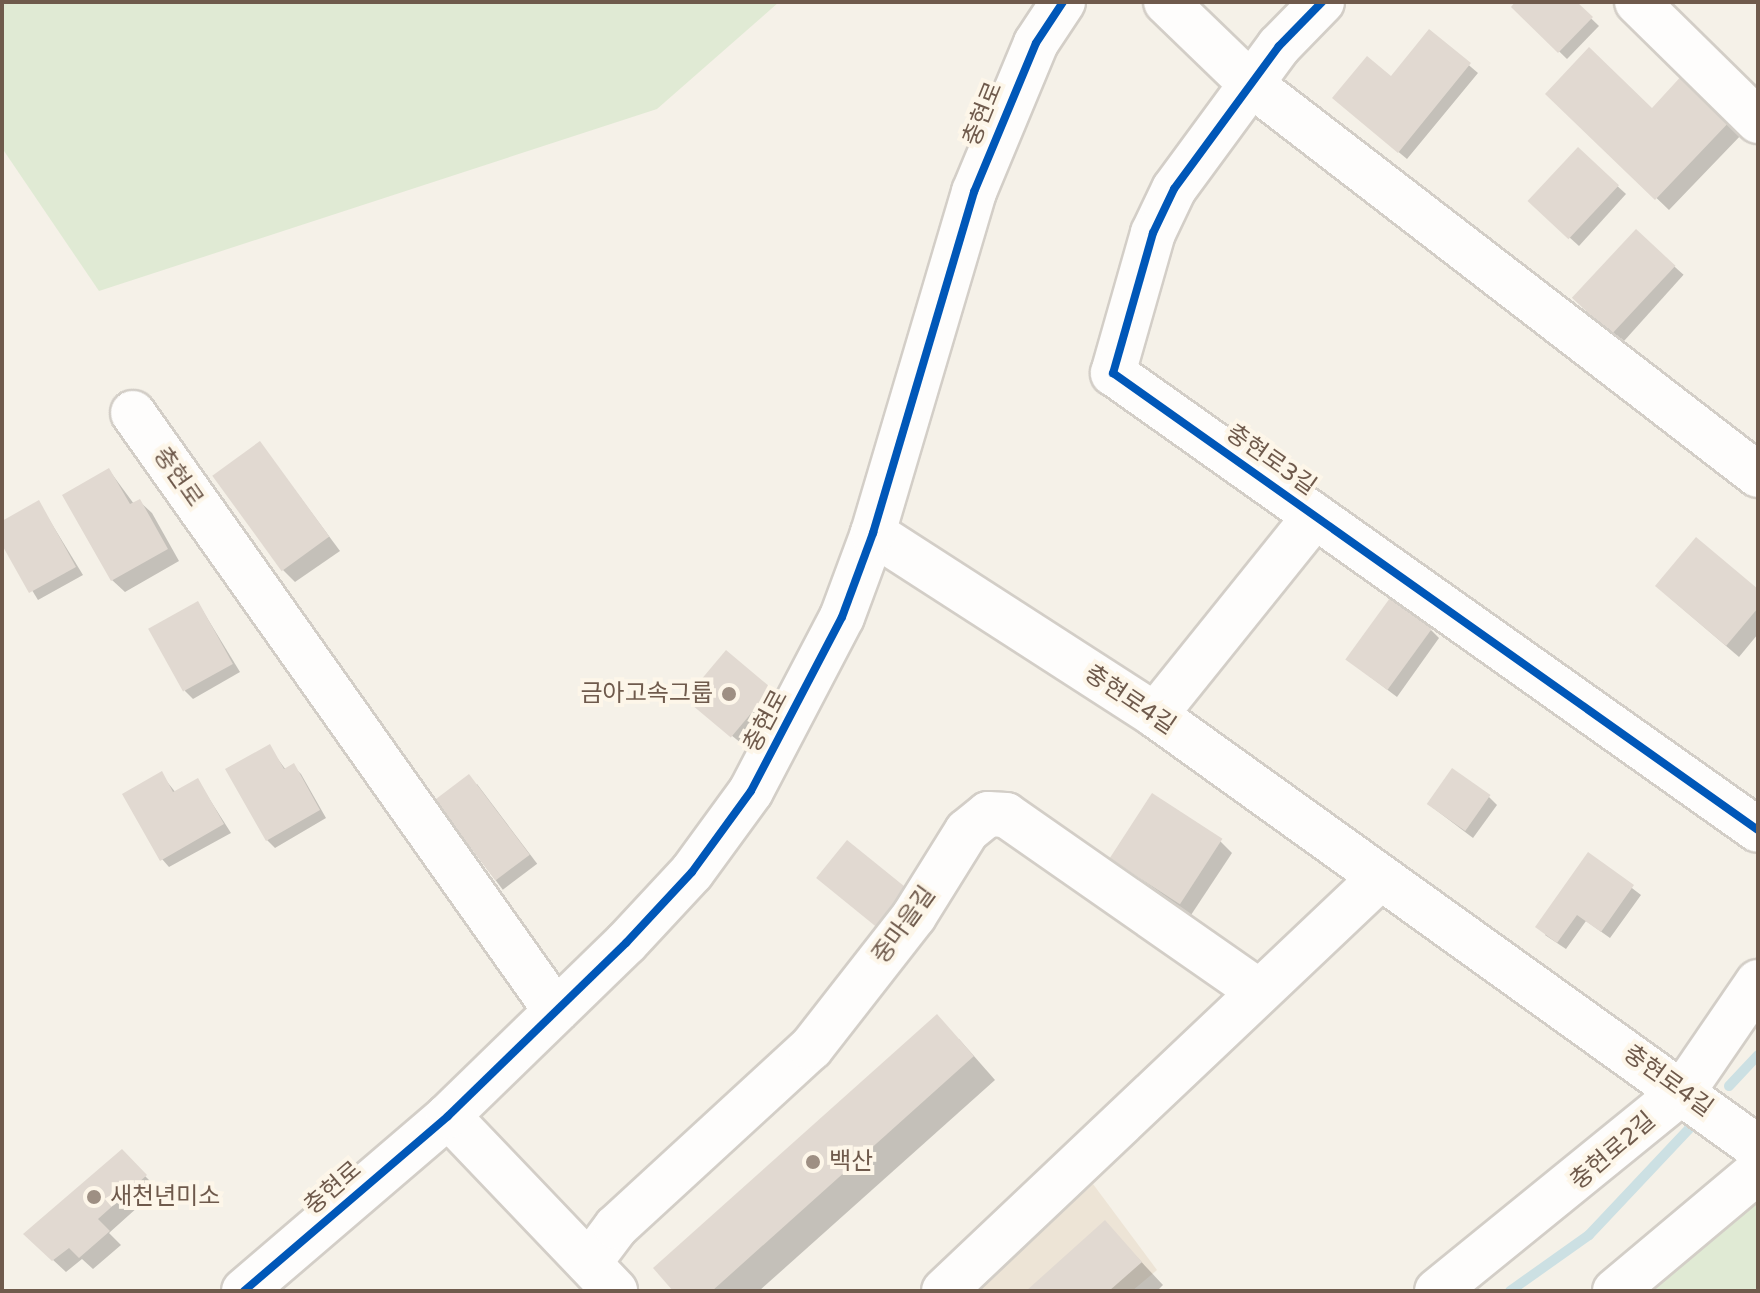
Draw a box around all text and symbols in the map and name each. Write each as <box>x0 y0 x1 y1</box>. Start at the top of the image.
street label: 충현로 <box>957 78 1009 150</box>
street label: 충현로3길 <box>1220 419 1322 501</box>
street label: 충현로 <box>147 442 209 512</box>
street label: 충현로4길 <box>1079 659 1181 741</box>
place label: 금아고속그룹 <box>581 680 713 708</box>
marker: 금아고속그룹 <box>720 685 738 703</box>
street label: 충현로 <box>738 685 794 757</box>
street label: 중마을길 <box>866 881 942 969</box>
street label: 충현로4길 <box>1618 1039 1718 1123</box>
street label: 충현로2길 <box>1565 1106 1661 1196</box>
place label: 백산 <box>829 1148 873 1176</box>
marker: 백산 <box>804 1153 822 1171</box>
street label: 충현로 <box>299 1155 367 1221</box>
place label: 새천년미소 <box>110 1183 220 1211</box>
marker: 새천년미소 <box>85 1188 103 1206</box>

